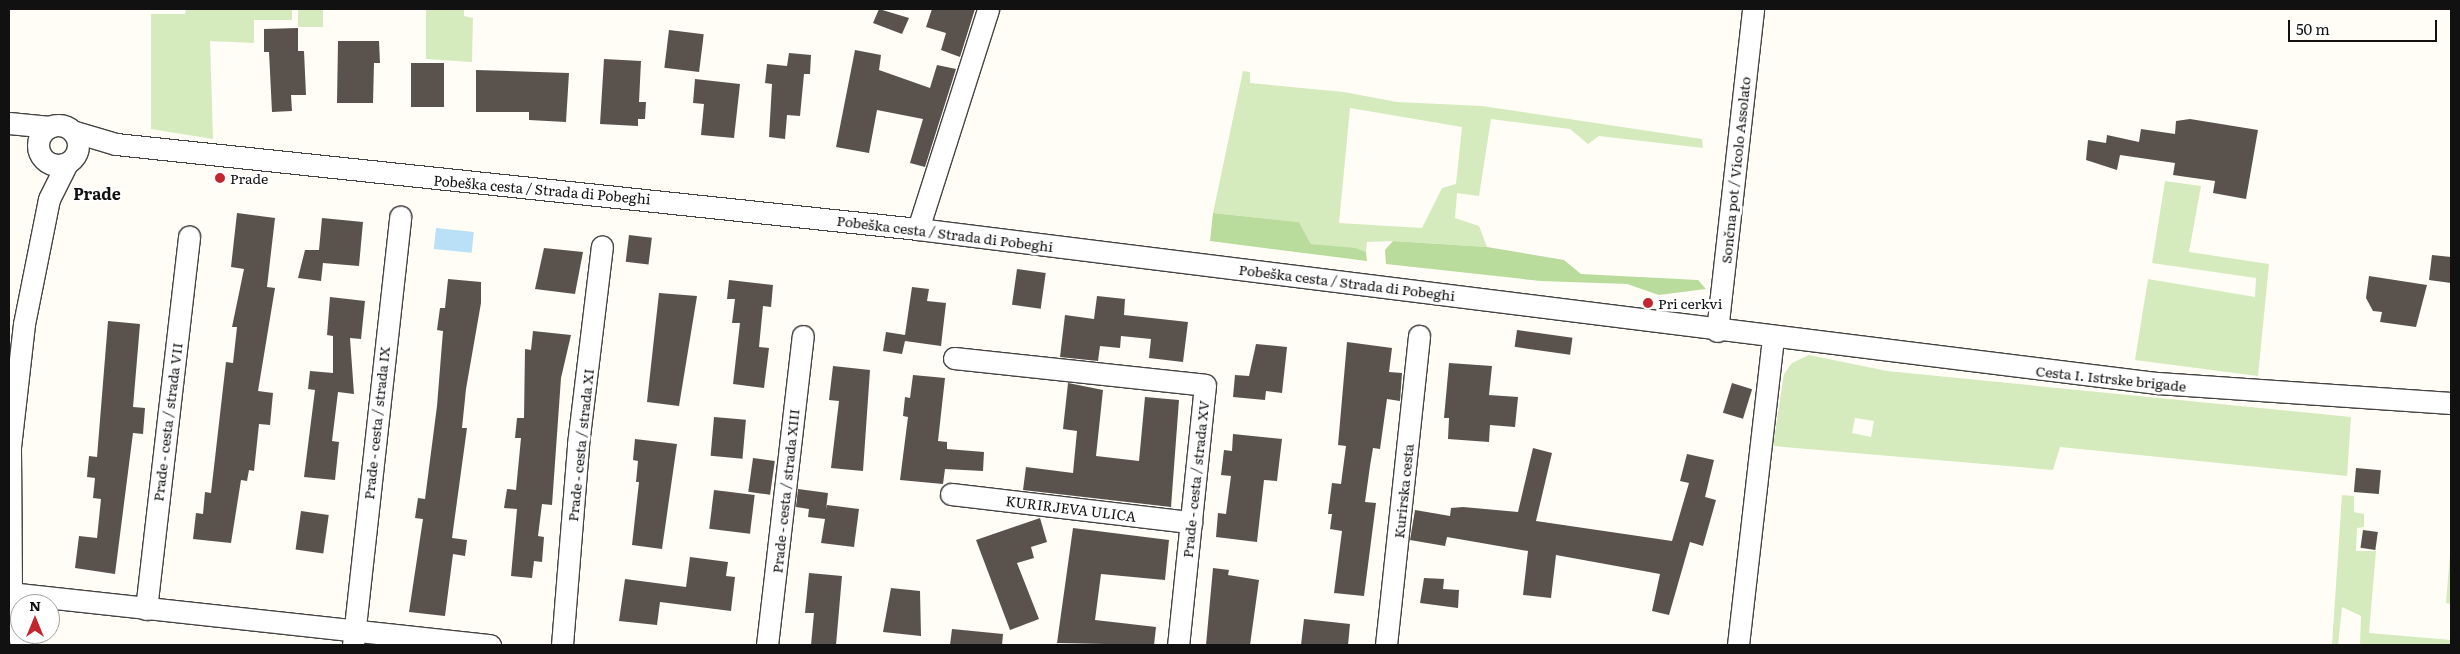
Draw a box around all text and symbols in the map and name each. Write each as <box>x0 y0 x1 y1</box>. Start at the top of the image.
scale bar <box>2290 10 2439 42</box>
text: 50 m <box>2296 17 2330 40</box>
street label: Sončna pot / Vicolo Assolato <box>1717 76 1753 264</box>
place label: Prade <box>230 170 268 186</box>
street label: Pobeška cesta / Strada di Pobeghi <box>433 171 651 207</box>
marker: Prade <box>214 172 226 184</box>
district label: Prade <box>73 183 121 203</box>
street label: Pobeška cesta / Strada di Pobeghi <box>836 211 1054 255</box>
street label: Pobeška cesta / Strada di Pobeghi <box>1238 260 1456 304</box>
place label: Pri cerkvi <box>1658 295 1722 311</box>
marker: Pri cerkvi <box>1642 297 1654 309</box>
street label: Prade - cesta / strada VII <box>149 342 185 502</box>
street label: Prade - cesta / strada IX <box>360 346 392 500</box>
street label: Cesta I. Istrske brigade <box>2035 362 2187 394</box>
street label: Prade - cesta / strada XI <box>564 368 596 522</box>
street label: Prade - cesta / strada XV <box>1178 399 1212 559</box>
street label: Prade - cesta / strada XIII <box>768 408 802 574</box>
street label: Kurirska cesta <box>1390 443 1416 539</box>
street label: KURIRJEVA ULICA <box>1005 492 1137 524</box>
north arrow <box>10 594 60 644</box>
text: N <box>29 595 41 615</box>

